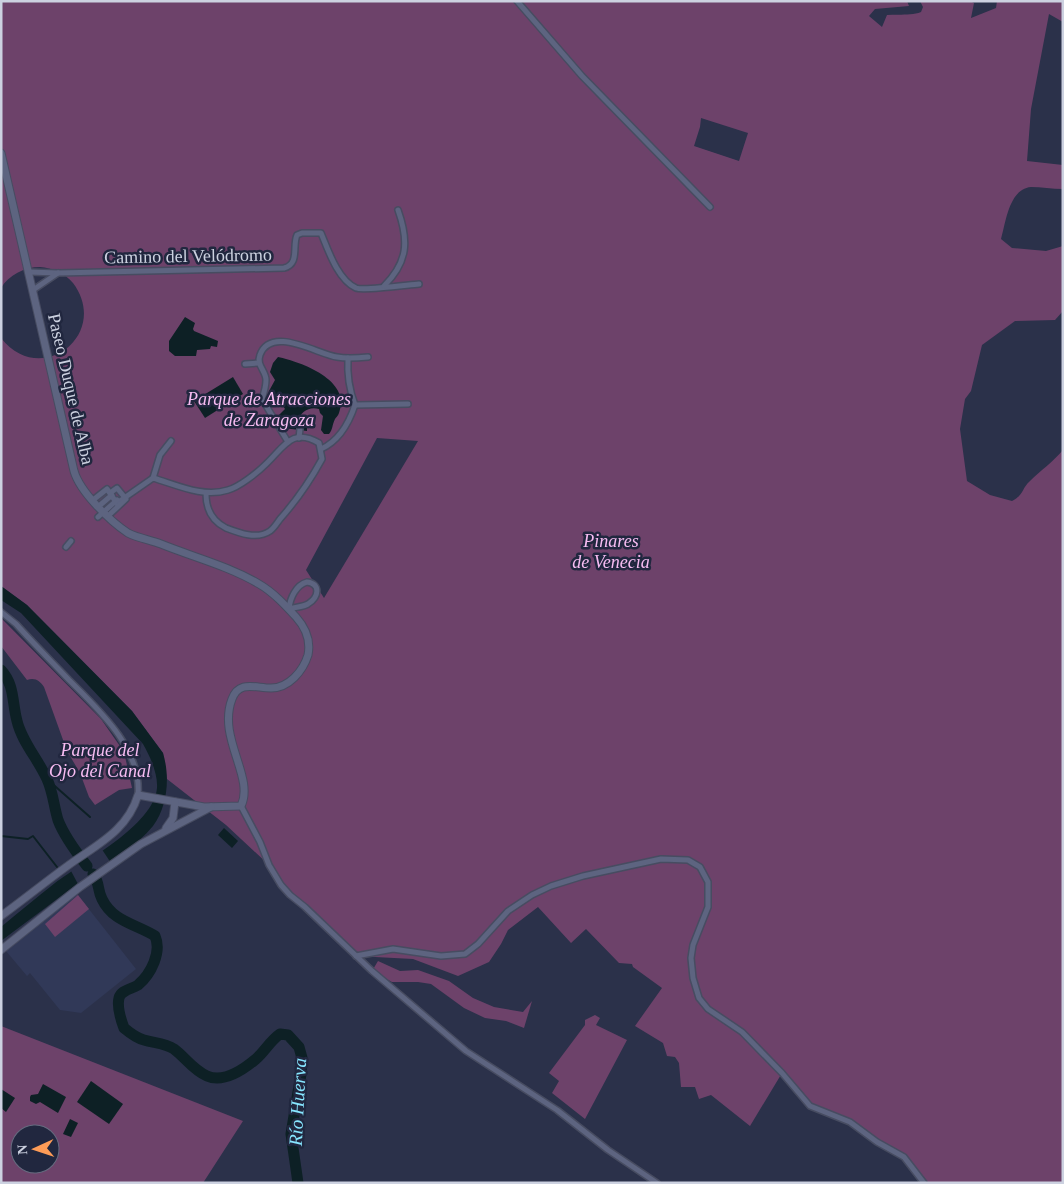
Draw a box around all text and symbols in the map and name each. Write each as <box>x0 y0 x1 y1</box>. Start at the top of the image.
street label: Camino del Velódromo <box>104 245 272 267</box>
street label: Paseo Duque de Alba <box>44 311 98 467</box>
park label: Parque de Atracciones de Zaragoza <box>186 389 351 430</box>
park label: Pinares de Venecia <box>572 531 650 572</box>
park label: Parque del Ojo del Canal <box>49 740 151 781</box>
water label: Río Huerva <box>285 1057 310 1148</box>
north arrow <box>10 1124 60 1174</box>
text: N <box>15 1144 30 1155</box>

